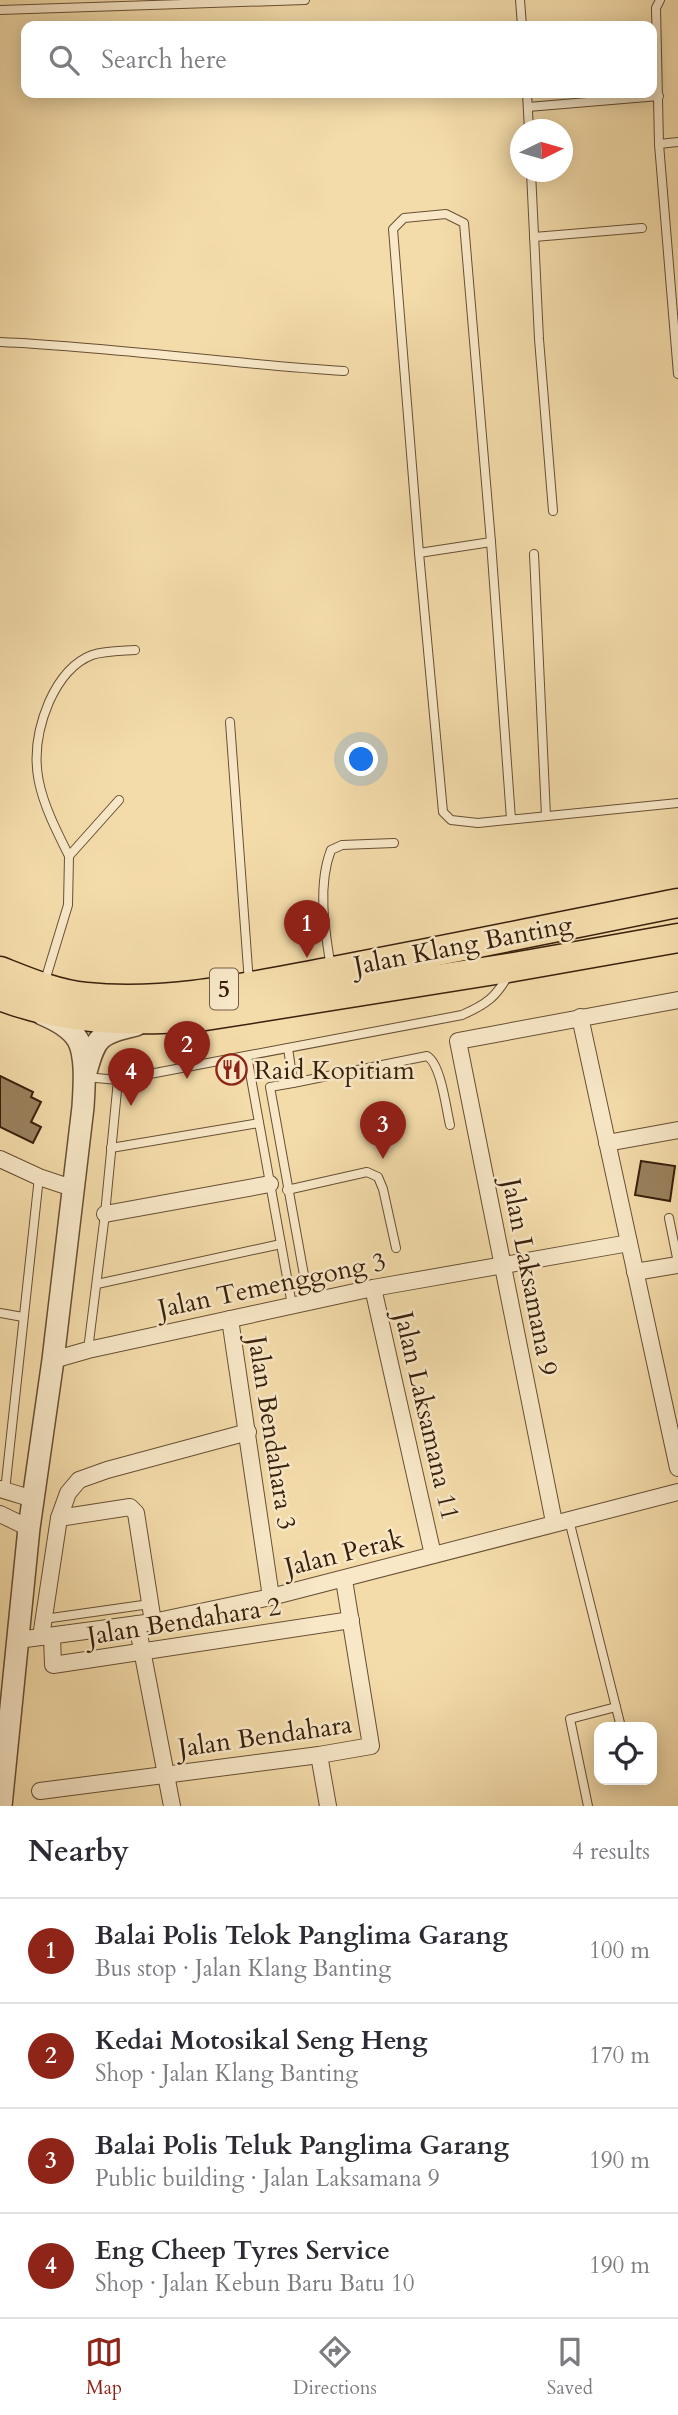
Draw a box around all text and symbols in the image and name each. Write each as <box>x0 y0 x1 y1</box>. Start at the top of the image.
search box <box>21 21 657 98</box>
icon: search <box>45 41 83 79</box>
text: Search here <box>101 42 227 77</box>
north arrow <box>510 119 573 182</box>
your location <box>344 742 378 776</box>
pin: 1 <box>284 900 330 958</box>
street label: Jalan Klang Banting <box>347 907 576 984</box>
road number: 5 <box>210 968 238 1009</box>
pin: 2 <box>164 1021 210 1079</box>
pin: 4 <box>108 1048 154 1106</box>
restaurant icon: Raid Kopitiam <box>214 1053 248 1087</box>
place label: Raid Kopitiam <box>254 1053 415 1088</box>
pin: 3 <box>360 1101 406 1159</box>
street label: Jalan Laksamana 9 <box>493 1172 566 1379</box>
street label: Jalan Temenggong 3 <box>151 1244 389 1327</box>
street label: Jalan Laksamana 11 <box>385 1304 468 1524</box>
street label: Jalan Bendahara 3 <box>239 1330 305 1532</box>
street label: Jalan Perak <box>277 1521 407 1586</box>
street label: Jalan Bendahara 2 <box>81 1588 283 1654</box>
street label: Jalan Bendahara <box>172 1706 354 1766</box>
map controls <box>594 1722 657 1785</box>
button: locate <box>594 1722 657 1785</box>
text: Nearby <box>28 1831 129 1872</box>
text: 4 results <box>572 1836 650 1867</box>
text: Balai Polis Telok Panglima Garang <box>95 1918 508 1953</box>
text: 1 <box>45 1935 57 1966</box>
text: 100 m <box>589 1935 650 1966</box>
text: Bus stop · Jalan Klang Banting <box>95 1953 391 1984</box>
text: Kedai Motosikal Seng Heng <box>95 2023 427 2058</box>
text: 2 <box>45 2040 57 2071</box>
text: 170 m <box>589 2040 650 2071</box>
text: Shop · Jalan Klang Banting <box>95 2058 358 2089</box>
text: Balai Polis Teluk Panglima Garang <box>95 2128 509 2163</box>
text: 3 <box>45 2145 57 2176</box>
text: 190 m <box>589 2145 650 2176</box>
text: Public building · Jalan Laksamana 9 <box>95 2163 440 2194</box>
text: Eng Cheep Tyres Service <box>95 2233 390 2268</box>
text: 4 <box>45 2250 57 2281</box>
text: 190 m <box>589 2250 650 2281</box>
text: Shop · Jalan Kebun Baru Batu 10 <box>95 2268 415 2299</box>
tab: Map <box>85 2333 123 2401</box>
tab: Directions <box>293 2333 377 2401</box>
tab: Saved <box>547 2333 593 2401</box>

